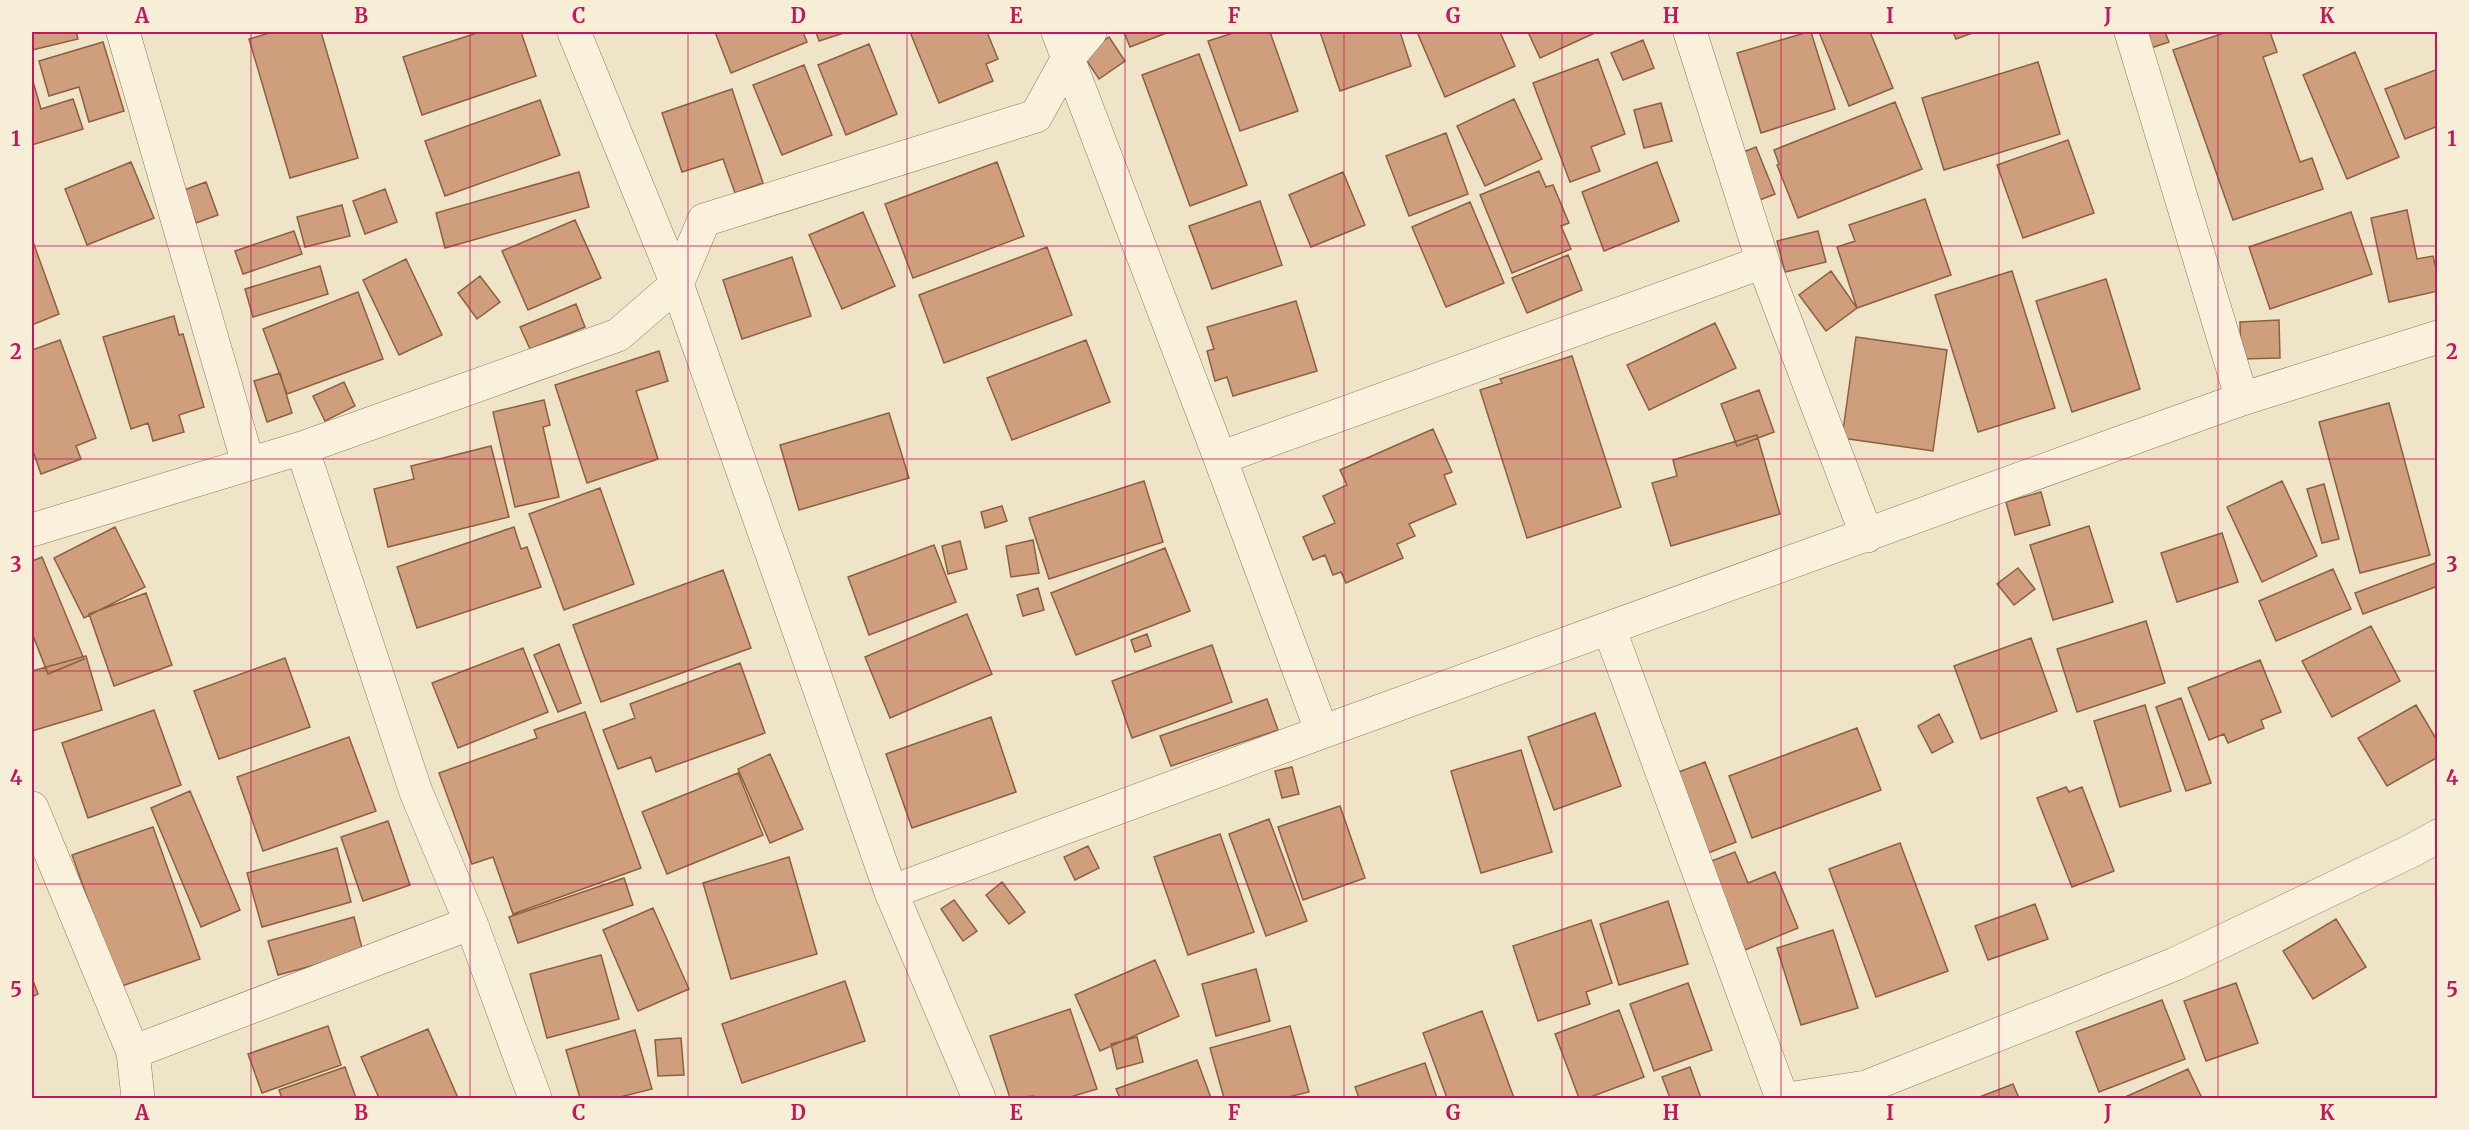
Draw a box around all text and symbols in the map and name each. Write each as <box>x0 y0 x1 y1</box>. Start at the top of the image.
text: A <box>134 3 150 28</box>
text: B <box>354 3 368 28</box>
text: C <box>572 3 586 28</box>
text: D <box>790 3 806 28</box>
text: E <box>1009 3 1023 28</box>
text: F <box>1228 3 1241 28</box>
text: G <box>1446 3 1461 28</box>
text: H <box>1663 3 1679 28</box>
text: I <box>1886 3 1894 28</box>
text: J <box>2103 3 2112 28</box>
text: K <box>2320 3 2335 28</box>
text: 1 <box>11 126 21 151</box>
text: 1 <box>2447 126 2457 151</box>
text: 2 <box>10 339 22 364</box>
text: 2 <box>2446 339 2458 364</box>
text: 3 <box>10 552 22 577</box>
text: 3 <box>2446 552 2458 577</box>
text: 4 <box>10 765 23 790</box>
text: 4 <box>2446 765 2459 790</box>
text: 5 <box>10 977 22 1002</box>
text: 5 <box>2446 977 2458 1002</box>
text: A <box>134 1100 150 1125</box>
text: B <box>354 1100 368 1125</box>
text: C <box>572 1100 586 1125</box>
text: D <box>790 1100 806 1125</box>
text: E <box>1009 1100 1023 1125</box>
text: F <box>1228 1100 1241 1125</box>
text: G <box>1446 1100 1461 1125</box>
text: H <box>1663 1100 1679 1125</box>
text: I <box>1886 1100 1894 1125</box>
text: J <box>2103 1100 2112 1125</box>
text: K <box>2320 1100 2335 1125</box>

